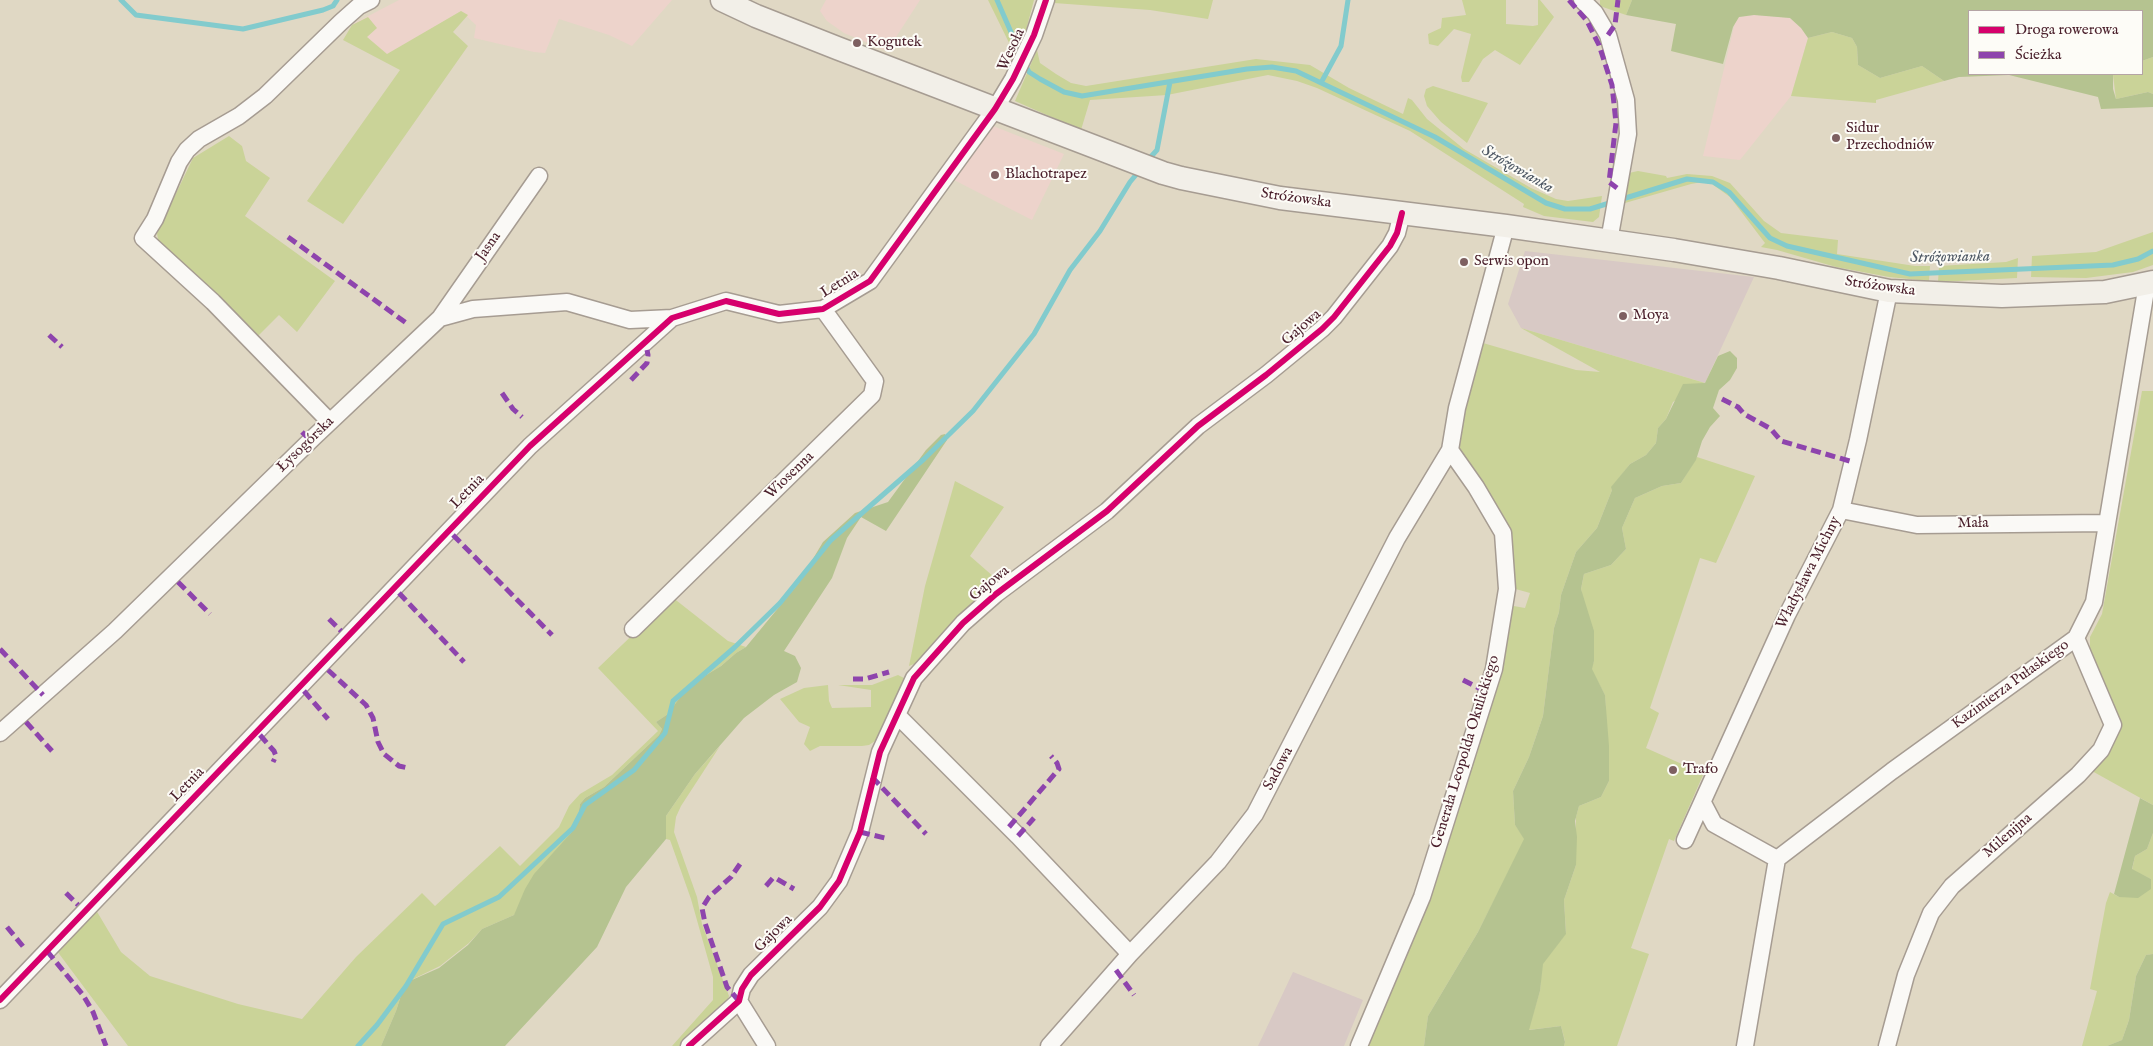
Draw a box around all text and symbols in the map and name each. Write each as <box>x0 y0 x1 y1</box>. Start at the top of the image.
legend <box>1968 10 2143 75</box>
text: Droga rowerowa <box>2015 20 2118 39</box>
street label: Wesoła <box>994 26 1030 74</box>
place label: Kogutek <box>867 34 922 52</box>
marker: Kogutek <box>851 37 863 49</box>
text: Ścieżka <box>2015 45 2061 64</box>
place label: Sidur Przechodniów <box>1846 120 1934 155</box>
marker: Sidur Przechodniów <box>1830 132 1842 144</box>
water label: Stróżowianka <box>1478 142 1556 198</box>
place label: Blachotrapez <box>1005 166 1087 184</box>
marker: Blachotrapez <box>989 169 1001 181</box>
street label: Stróżowska <box>1260 185 1332 213</box>
street label: Jasna <box>472 229 506 265</box>
water label: Stróżowianka <box>1910 248 1990 268</box>
place label: Serwis opon <box>1474 253 1549 271</box>
marker: Serwis opon <box>1458 256 1470 268</box>
street label: Letnia <box>818 265 862 303</box>
street label: Stróżowska <box>1844 273 1916 301</box>
street label: Gajowa <box>1279 306 1325 350</box>
place label: Moya <box>1633 307 1669 325</box>
marker: Moya <box>1617 310 1629 322</box>
street label: Łysogórska <box>274 413 338 477</box>
street label: Wiosenna <box>762 448 818 504</box>
street label: Letnia <box>447 471 489 513</box>
street label: Władysława Michny <box>1773 514 1845 632</box>
street label: Mała <box>1957 515 1989 533</box>
street label: Gajowa <box>966 562 1014 606</box>
street label: Kazimierza Pułaskiego <box>1949 636 2073 734</box>
street label: Generała Leopolda Okulickiego <box>1428 653 1504 851</box>
street label: Sadowa <box>1260 744 1298 794</box>
place label: Trafo <box>1683 761 1718 779</box>
street label: Letnia <box>167 764 209 806</box>
marker: Trafo <box>1667 764 1679 776</box>
street label: Milenijna <box>1980 810 2036 862</box>
street label: Gajowa <box>751 911 797 957</box>

